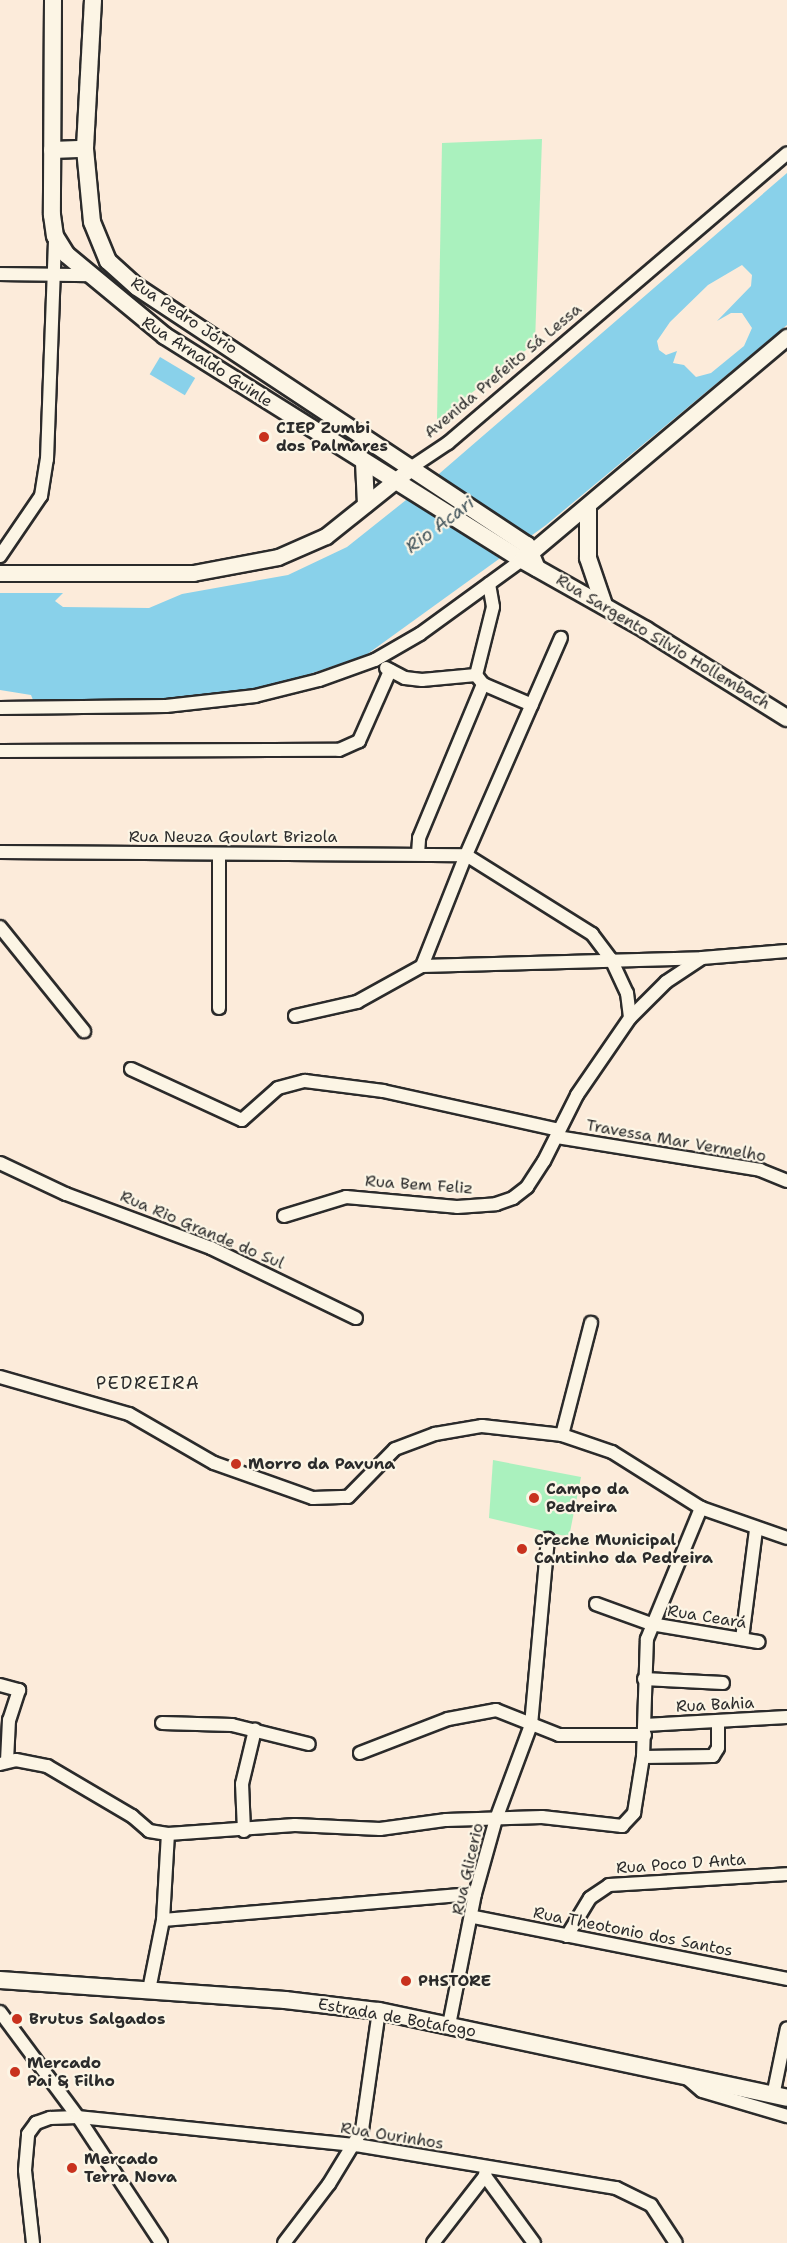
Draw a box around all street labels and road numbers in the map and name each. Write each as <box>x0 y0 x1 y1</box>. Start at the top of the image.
street label: Rua Pedro Jório <box>127 273 241 359</box>
street label: Avenida Prefeito Sá Lessa <box>421 300 585 442</box>
street label: Rua Arnaldo Guinle <box>138 313 276 411</box>
street label: Rua Sargento Silvio Hollembach <box>552 570 774 714</box>
street label: Rua Neuza Goulart Brizola <box>129 827 337 847</box>
street label: Travessa Mar Vermelho <box>585 1116 767 1166</box>
street label: Rua Bem Feliz <box>364 1172 474 1198</box>
street label: Rua Rio Grande do Sul <box>117 1187 287 1273</box>
street label: Rua Ceará <box>666 1601 748 1633</box>
street label: Rua Bahia <box>675 1693 755 1717</box>
street label: Rua Glicerio <box>448 1821 488 1917</box>
street label: Rua Poco D Anta <box>615 1850 747 1878</box>
street label: Rua Theotonio dos Santos <box>532 1903 734 1961</box>
street label: Estrada de Botafogo <box>316 1995 478 2041</box>
street label: Rua Ourinhos <box>339 2118 445 2154</box>

